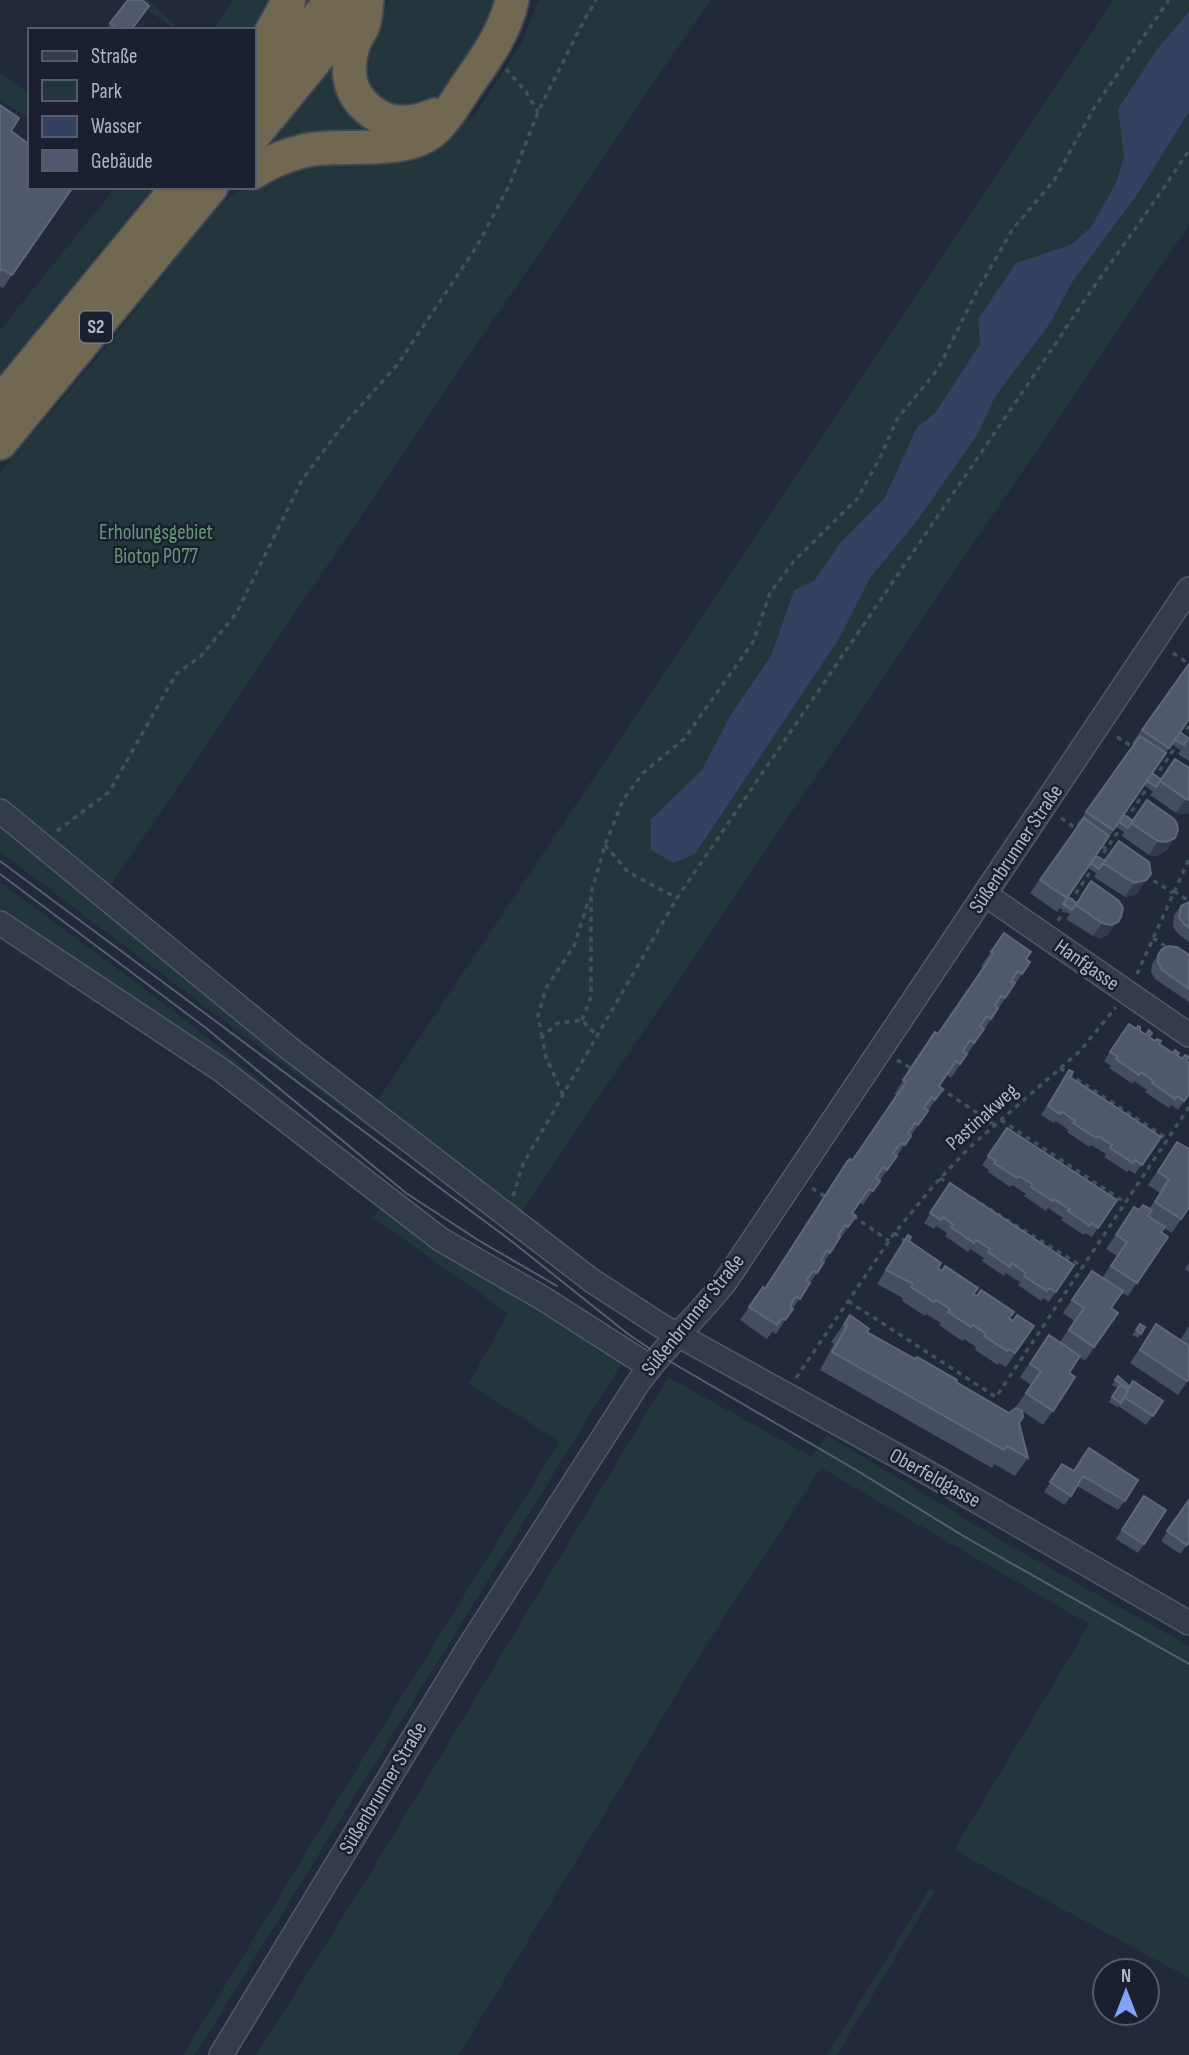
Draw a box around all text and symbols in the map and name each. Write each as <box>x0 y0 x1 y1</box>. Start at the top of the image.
legend <box>28 28 256 189</box>
text: Straße <box>91 44 137 69</box>
text: Park <box>91 79 122 104</box>
text: Wasser <box>91 114 142 139</box>
text: Gebäude <box>91 149 153 174</box>
road number: S2 <box>80 312 112 342</box>
park label: Erholungsgebiet Biotop P077 <box>99 520 213 569</box>
street label: Süßenbrunner Straße <box>964 780 1068 918</box>
street label: Hanfgasse <box>1050 934 1124 996</box>
street label: Pastinakweg <box>941 1078 1023 1156</box>
street label: Süßenbrunner Straße <box>636 1249 750 1381</box>
street label: Oberfeldgasse <box>885 1443 985 1513</box>
street label: Süßenbrunner Straße <box>334 1717 432 1859</box>
north arrow <box>1091 1957 1161 2027</box>
text: N <box>1121 1965 1131 1988</box>

